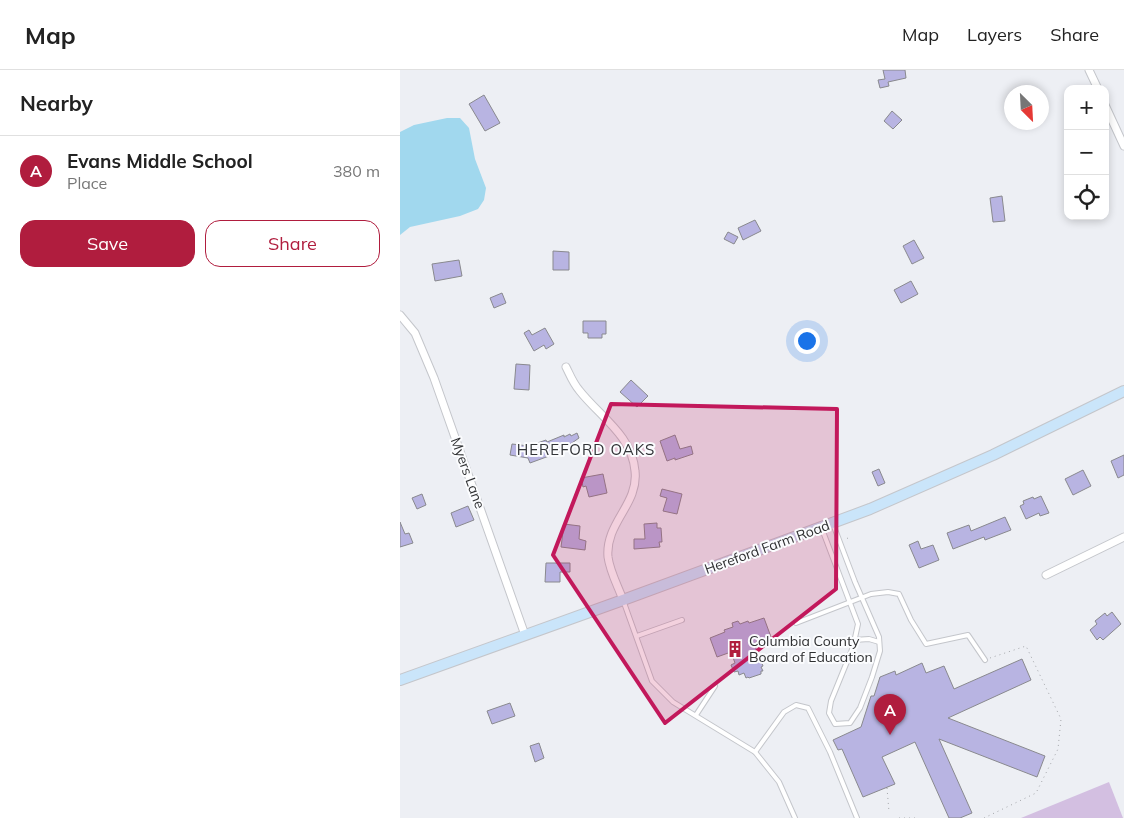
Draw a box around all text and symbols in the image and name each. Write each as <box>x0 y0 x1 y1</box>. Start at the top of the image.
text: Map <box>25 20 76 50</box>
text: Map <box>902 23 939 46</box>
text: Layers <box>967 23 1022 46</box>
text: Share <box>1050 23 1099 46</box>
north arrow <box>1004 85 1049 130</box>
map controls <box>1064 85 1109 220</box>
button: + <box>1064 85 1109 130</box>
text: Nearby <box>20 90 93 116</box>
button: − <box>1064 130 1109 175</box>
text: Evans Middle School <box>67 149 253 173</box>
text: A <box>30 161 42 181</box>
text: 380 m <box>333 161 380 181</box>
text: Place <box>67 173 107 193</box>
button: locate <box>1064 175 1109 220</box>
button: Save <box>20 220 195 267</box>
button: Share <box>205 220 380 267</box>
your location <box>794 328 820 354</box>
street label: Myers Lane <box>447 435 489 511</box>
district label: HEREFORD OAKS <box>517 440 655 459</box>
street label: Hereford Farm Road <box>702 516 832 578</box>
place label: Columbia County Board of Education <box>749 632 873 666</box>
building icon: Columbia County Board of Education <box>725 639 745 659</box>
pin: A <box>874 694 906 735</box>

